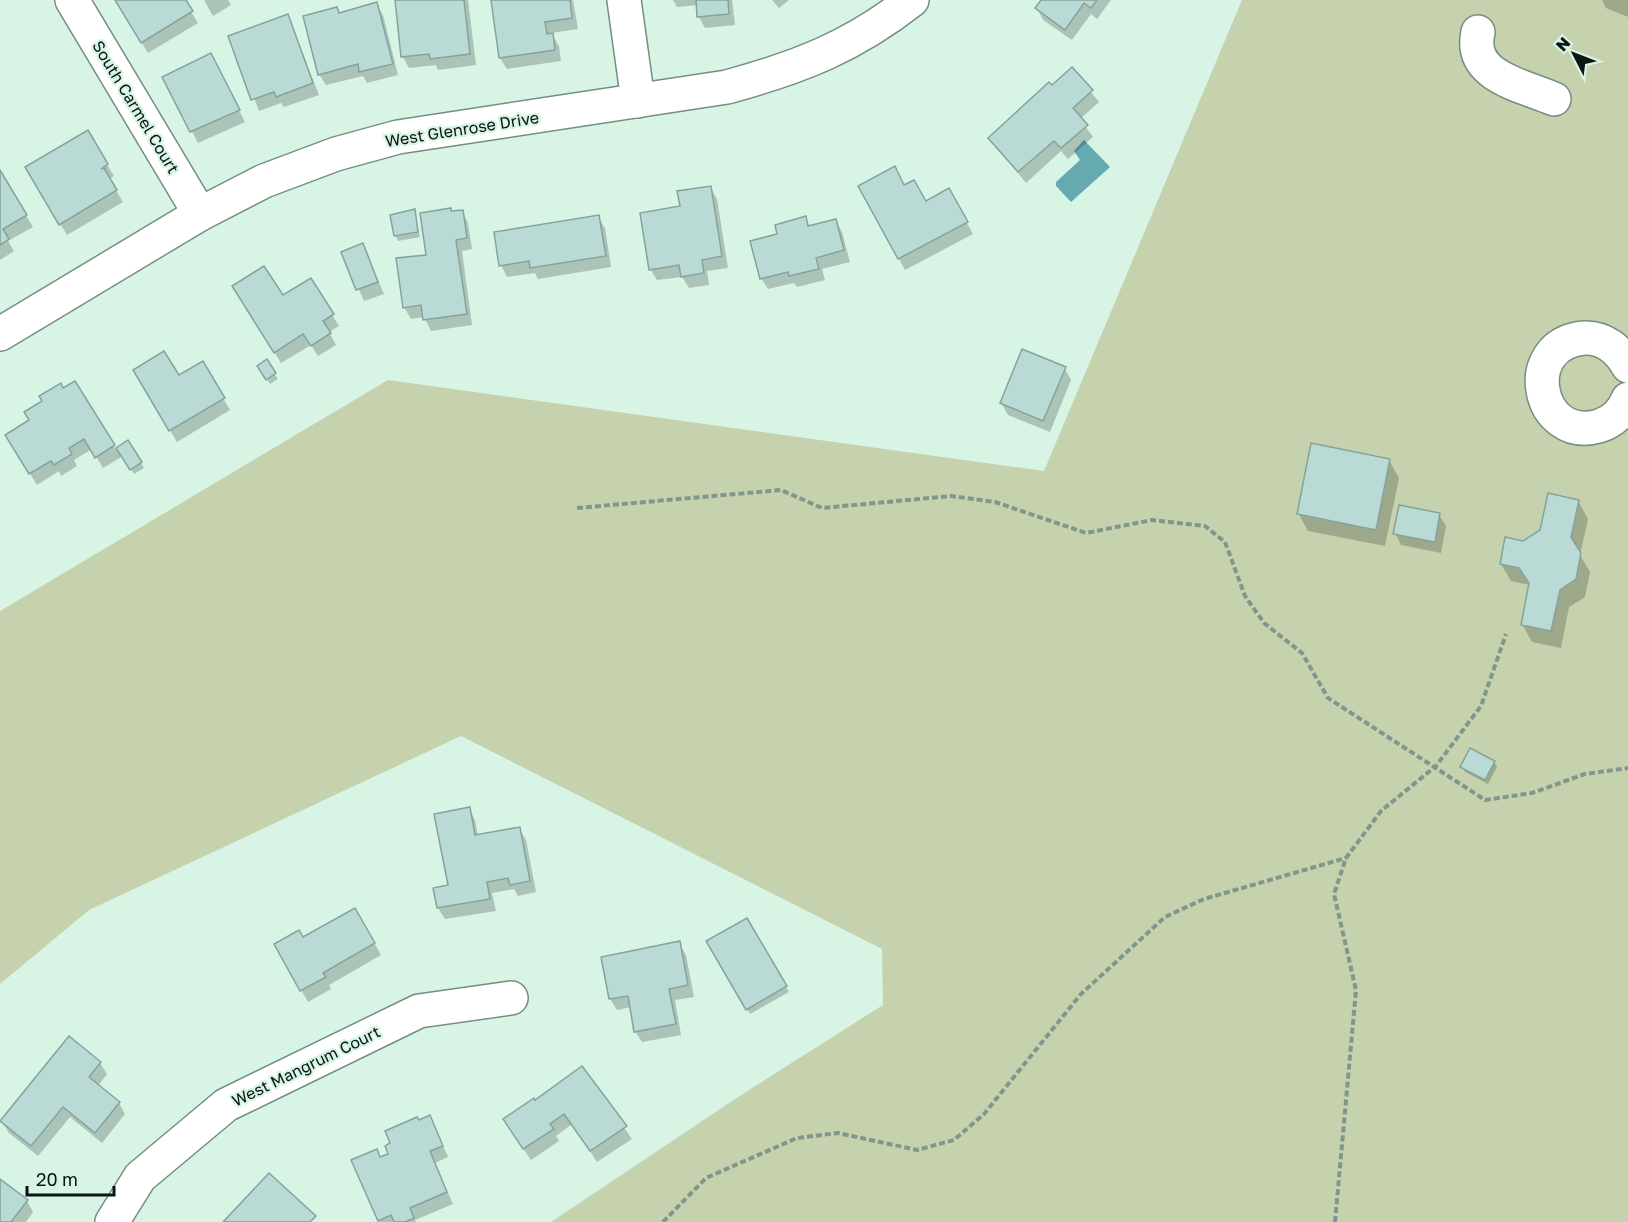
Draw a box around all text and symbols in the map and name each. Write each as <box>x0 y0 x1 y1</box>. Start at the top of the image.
north arrow <box>1544 24 1604 84</box>
text: N <box>1551 33 1574 55</box>
street label: South Carmel Court <box>88 37 184 177</box>
street label: West Glenrose Drive <box>384 107 540 151</box>
street label: West Mangrum Court <box>229 1021 383 1111</box>
scale bar <box>27 1159 114 1197</box>
text: 20 m <box>36 1168 78 1190</box>

